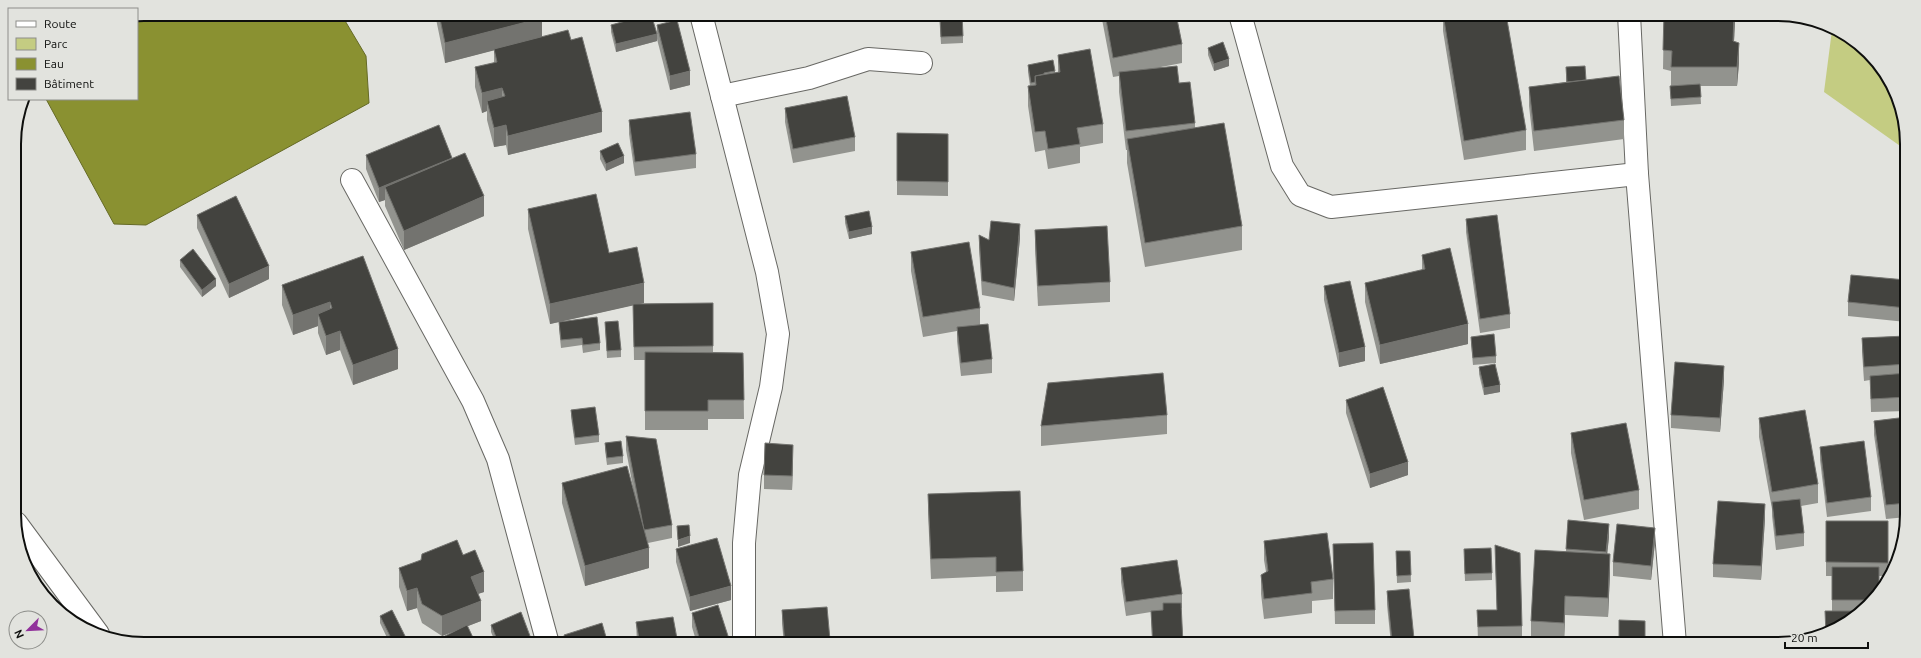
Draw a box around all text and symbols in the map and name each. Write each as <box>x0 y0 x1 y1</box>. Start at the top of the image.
legend <box>8 8 138 100</box>
text: Route <box>44 17 77 30</box>
text: Parc <box>44 37 68 50</box>
text: Eau <box>44 57 64 70</box>
text: Bâtiment <box>44 77 94 90</box>
north arrow <box>8 610 48 650</box>
scale bar <box>1785 624 1868 650</box>
text: N <box>12 628 26 640</box>
text: 20 m <box>1791 631 1818 644</box>

